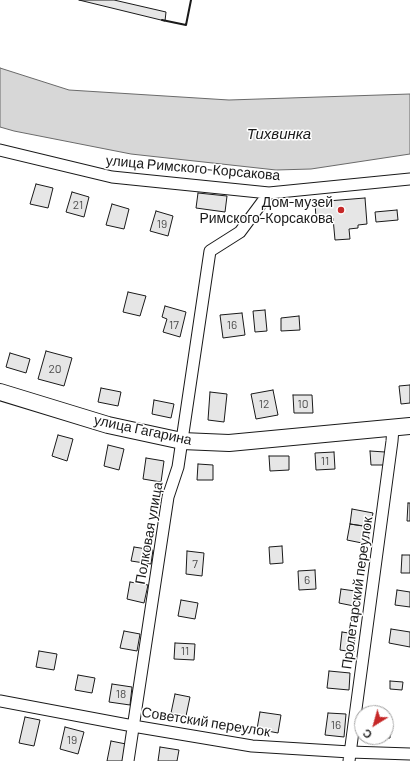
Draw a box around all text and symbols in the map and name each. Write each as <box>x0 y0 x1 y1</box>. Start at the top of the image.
water label: Тихвинка <box>247 125 311 143</box>
street label: улица Римского-Корсакова <box>105 152 281 184</box>
place label: Дом-музей Римского-Корсакова <box>199 194 333 226</box>
house number: 21 <box>73 198 83 212</box>
marker: Дом-музей Римского-Корсакова <box>336 205 346 215</box>
house number: 19 <box>157 217 167 231</box>
house number: 17 <box>169 318 179 332</box>
house number: 16 <box>227 318 237 332</box>
house number: 20 <box>48 362 62 376</box>
house number: 12 <box>259 397 269 411</box>
house number: 10 <box>298 397 308 411</box>
street label: улица Гагарина <box>93 411 193 449</box>
house number: 11 <box>321 454 329 468</box>
street label: Полковая улица <box>132 480 166 586</box>
street label: Пролетарский переулок <box>338 516 376 670</box>
house number: 7 <box>192 557 198 571</box>
house number: 6 <box>304 573 310 587</box>
house number: 11 <box>181 644 189 658</box>
house number: 18 <box>116 687 126 701</box>
street label: Советский переулок <box>140 704 272 740</box>
north arrow <box>354 705 394 745</box>
house number: 16 <box>331 718 341 732</box>
text: С <box>360 727 374 742</box>
house number: 19 <box>67 733 77 747</box>

